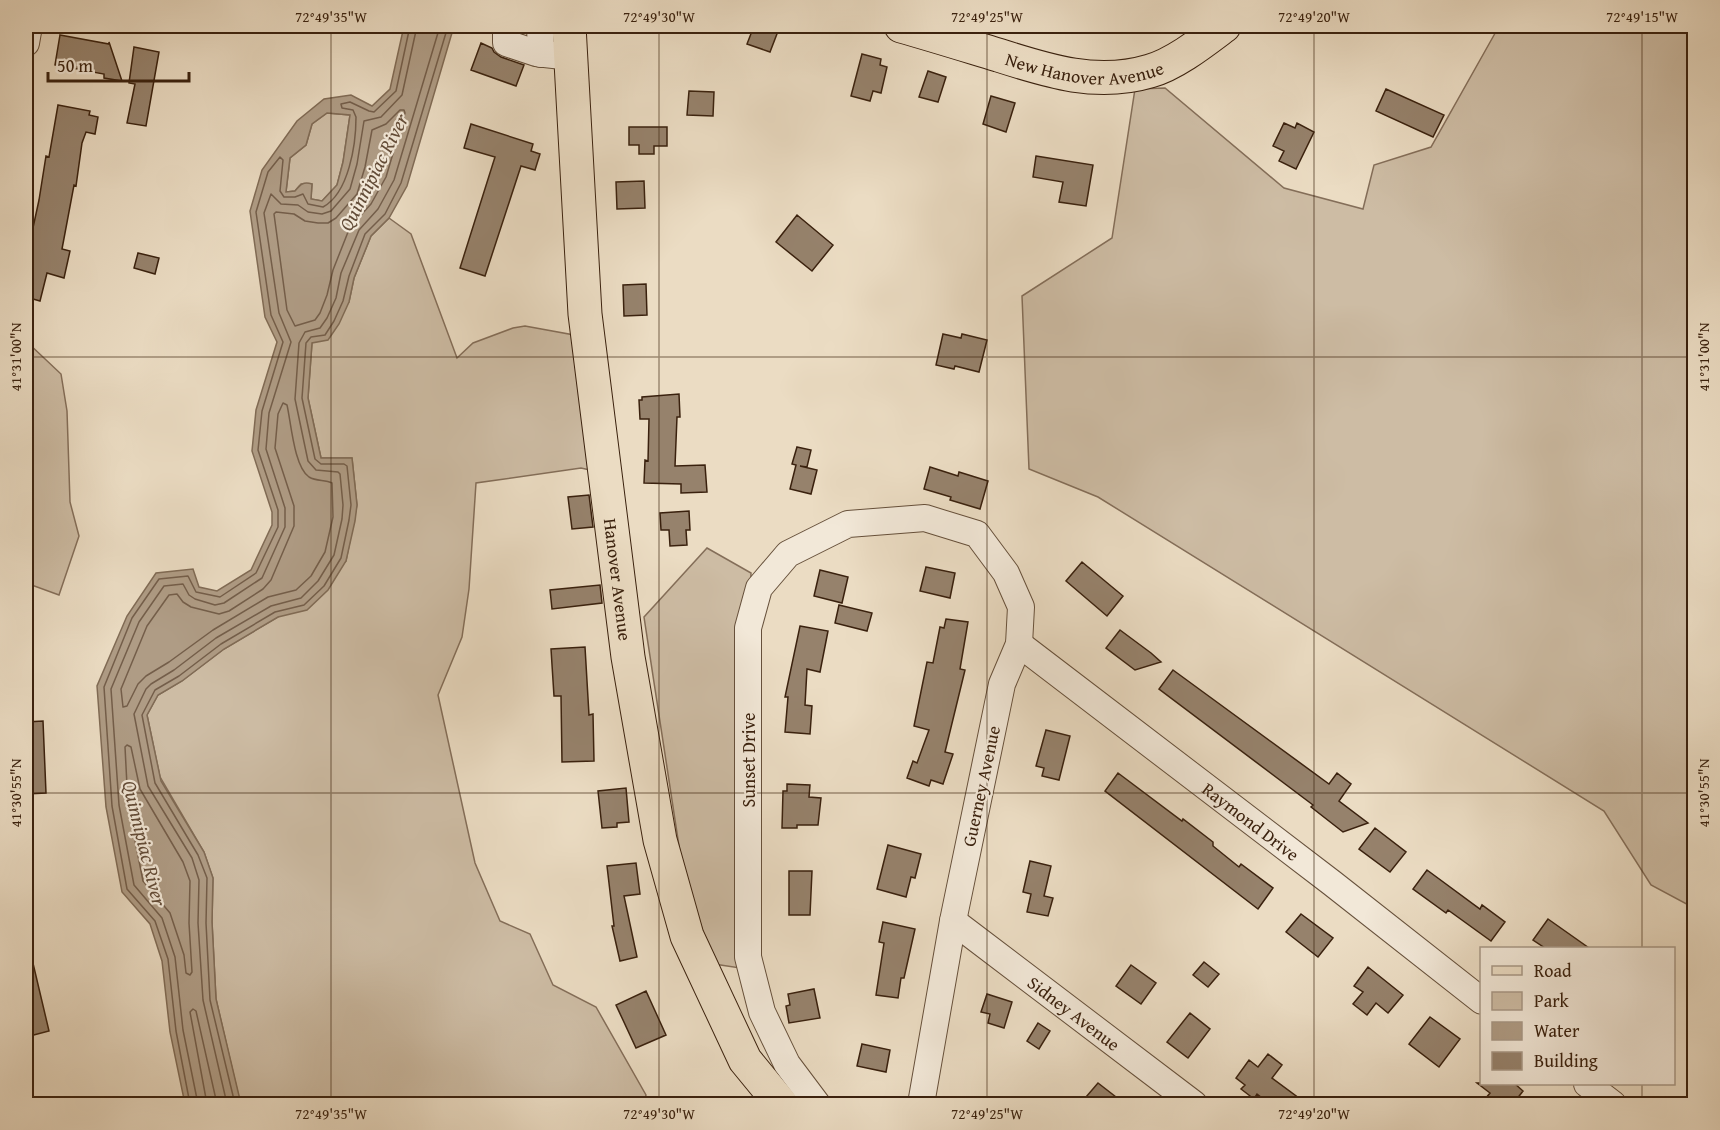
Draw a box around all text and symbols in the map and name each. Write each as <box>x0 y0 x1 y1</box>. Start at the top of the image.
text: 72°49'35"W <box>295 6 367 27</box>
text: 72°49'30"W <box>623 6 695 27</box>
text: 72°49'25"W <box>951 6 1023 27</box>
text: 72°49'20"W <box>1278 6 1350 27</box>
text: 72°49'15"W <box>1606 6 1678 27</box>
scale bar <box>48 45 189 83</box>
street label: New Hanover Avenue <box>1002 45 1168 91</box>
text: 50 m <box>57 52 93 79</box>
water label: Quinnipiac River <box>331 108 415 236</box>
text: 41°31'00"N <box>5 322 26 391</box>
text: 41°31'00"N <box>1693 322 1714 391</box>
street label: Hanover Avenue <box>597 517 639 642</box>
street label: Sunset Drive <box>735 713 762 807</box>
street label: Guerney Avenue <box>955 723 1007 849</box>
text: 41°30'55"N <box>5 758 26 827</box>
text: 41°30'55"N <box>1693 758 1714 827</box>
street label: Raymond Drive <box>1197 775 1305 867</box>
water label: Quinnipiac River <box>115 777 175 909</box>
legend <box>1480 947 1675 1085</box>
text: Road <box>1534 957 1572 984</box>
street label: Sidney Avenue <box>1022 969 1126 1057</box>
text: Park <box>1534 987 1570 1014</box>
text: Water <box>1534 1017 1580 1044</box>
text: Building <box>1534 1047 1598 1074</box>
text: 72°49'35"W <box>295 1103 367 1124</box>
text: 72°49'30"W <box>623 1103 695 1124</box>
text: 72°49'25"W <box>951 1103 1023 1124</box>
text: 72°49'20"W <box>1278 1103 1350 1124</box>

